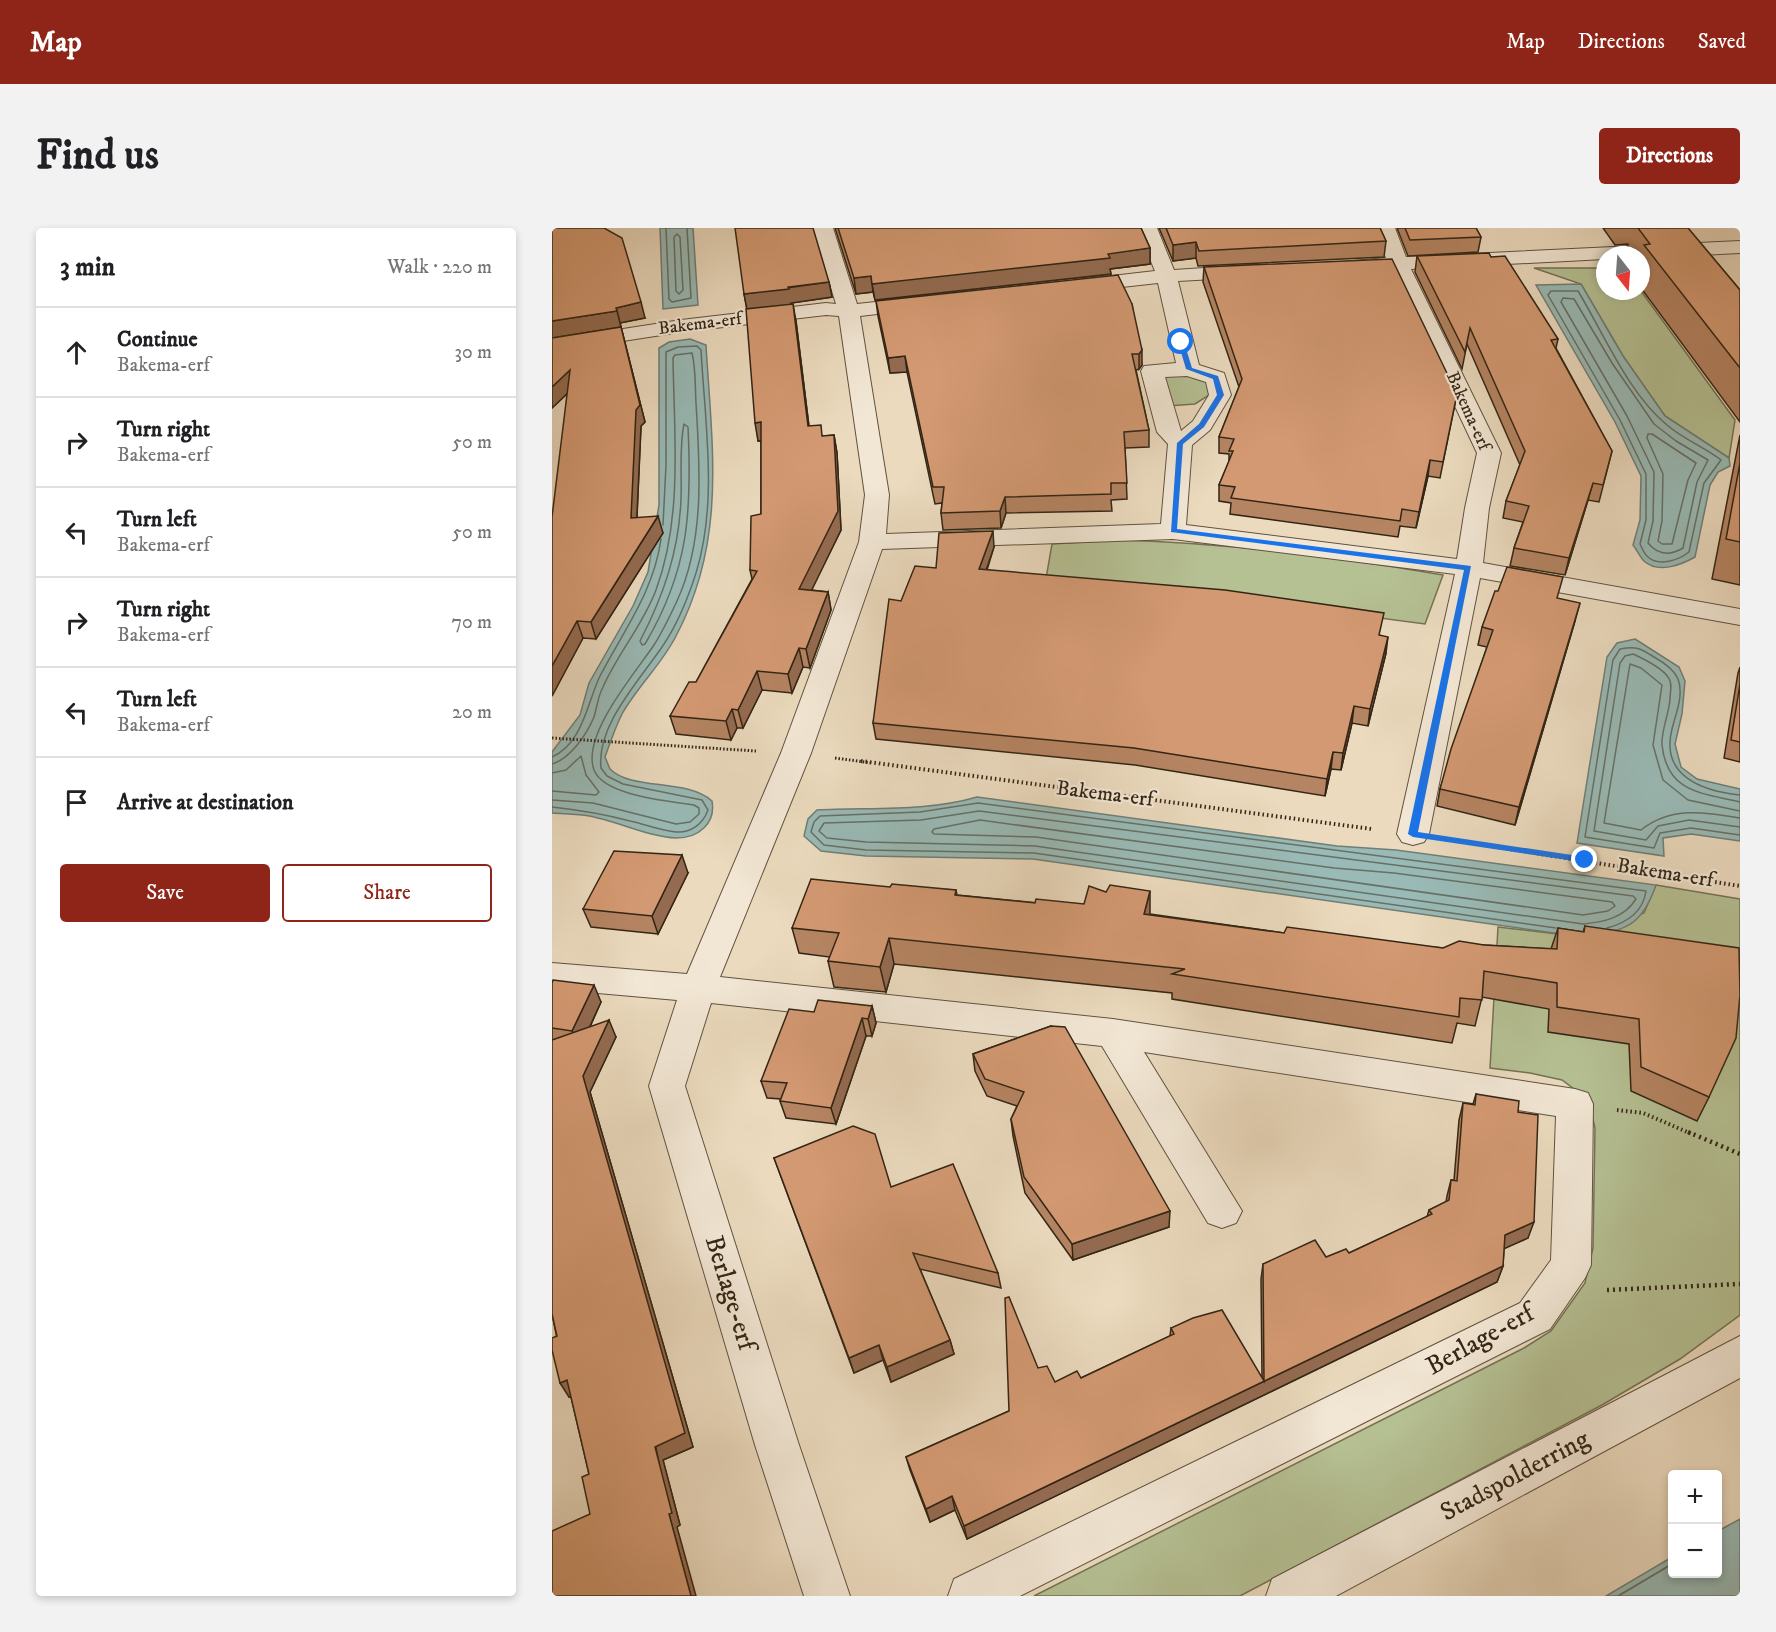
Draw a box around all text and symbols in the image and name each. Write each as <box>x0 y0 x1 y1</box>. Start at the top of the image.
text: Map <box>30 25 82 60</box>
text: Map <box>1506 29 1545 55</box>
text: Directions <box>1578 29 1665 55</box>
text: Saved <box>1698 29 1746 55</box>
button: Directions <box>1599 128 1740 184</box>
text: Find us <box>36 130 159 182</box>
north arrow <box>1596 246 1650 300</box>
text: 3 min <box>60 251 115 284</box>
text: Walk · 220 m <box>387 255 492 280</box>
street label: Bakema-erf <box>657 308 746 340</box>
text: Continue <box>117 326 198 353</box>
route start <box>1167 328 1193 354</box>
icon: ahead <box>60 336 93 369</box>
text: 30 m <box>454 340 492 365</box>
text: Bakema-erf <box>117 353 210 378</box>
street label: Bakema-erf <box>1441 368 1496 457</box>
text: Turn right <box>117 416 210 443</box>
icon: right <box>60 426 93 459</box>
text: 50 m <box>452 430 492 455</box>
text: Bakema-erf <box>117 443 210 468</box>
text: Turn left <box>117 506 197 533</box>
icon: left <box>60 516 93 549</box>
text: 50 m <box>452 520 492 545</box>
text: Bakema-erf <box>117 533 210 558</box>
text: Turn right <box>117 596 210 623</box>
icon: right <box>60 606 93 639</box>
text: 70 m <box>451 610 492 635</box>
text: Bakema-erf <box>117 623 210 648</box>
text: Turn left <box>117 686 197 713</box>
icon: left <box>60 696 93 729</box>
text: 20 m <box>452 700 492 725</box>
text: Bakema-erf <box>117 713 210 738</box>
street label: Bakema-erf <box>1055 775 1158 813</box>
icon: arrive <box>60 786 93 819</box>
text: Arrive at destination <box>117 789 294 816</box>
route end <box>1571 846 1597 872</box>
street label: Bakema-erf <box>1615 853 1718 894</box>
button: Save <box>60 864 270 922</box>
button: Share <box>282 864 492 922</box>
street label: Berlage-erf <box>697 1232 764 1358</box>
street label: Berlage-erf <box>1420 1295 1543 1383</box>
street label: Stadspolderring <box>1435 1423 1595 1529</box>
map controls <box>1668 1470 1722 1578</box>
button: + <box>1668 1470 1722 1524</box>
button: − <box>1668 1524 1722 1578</box>

